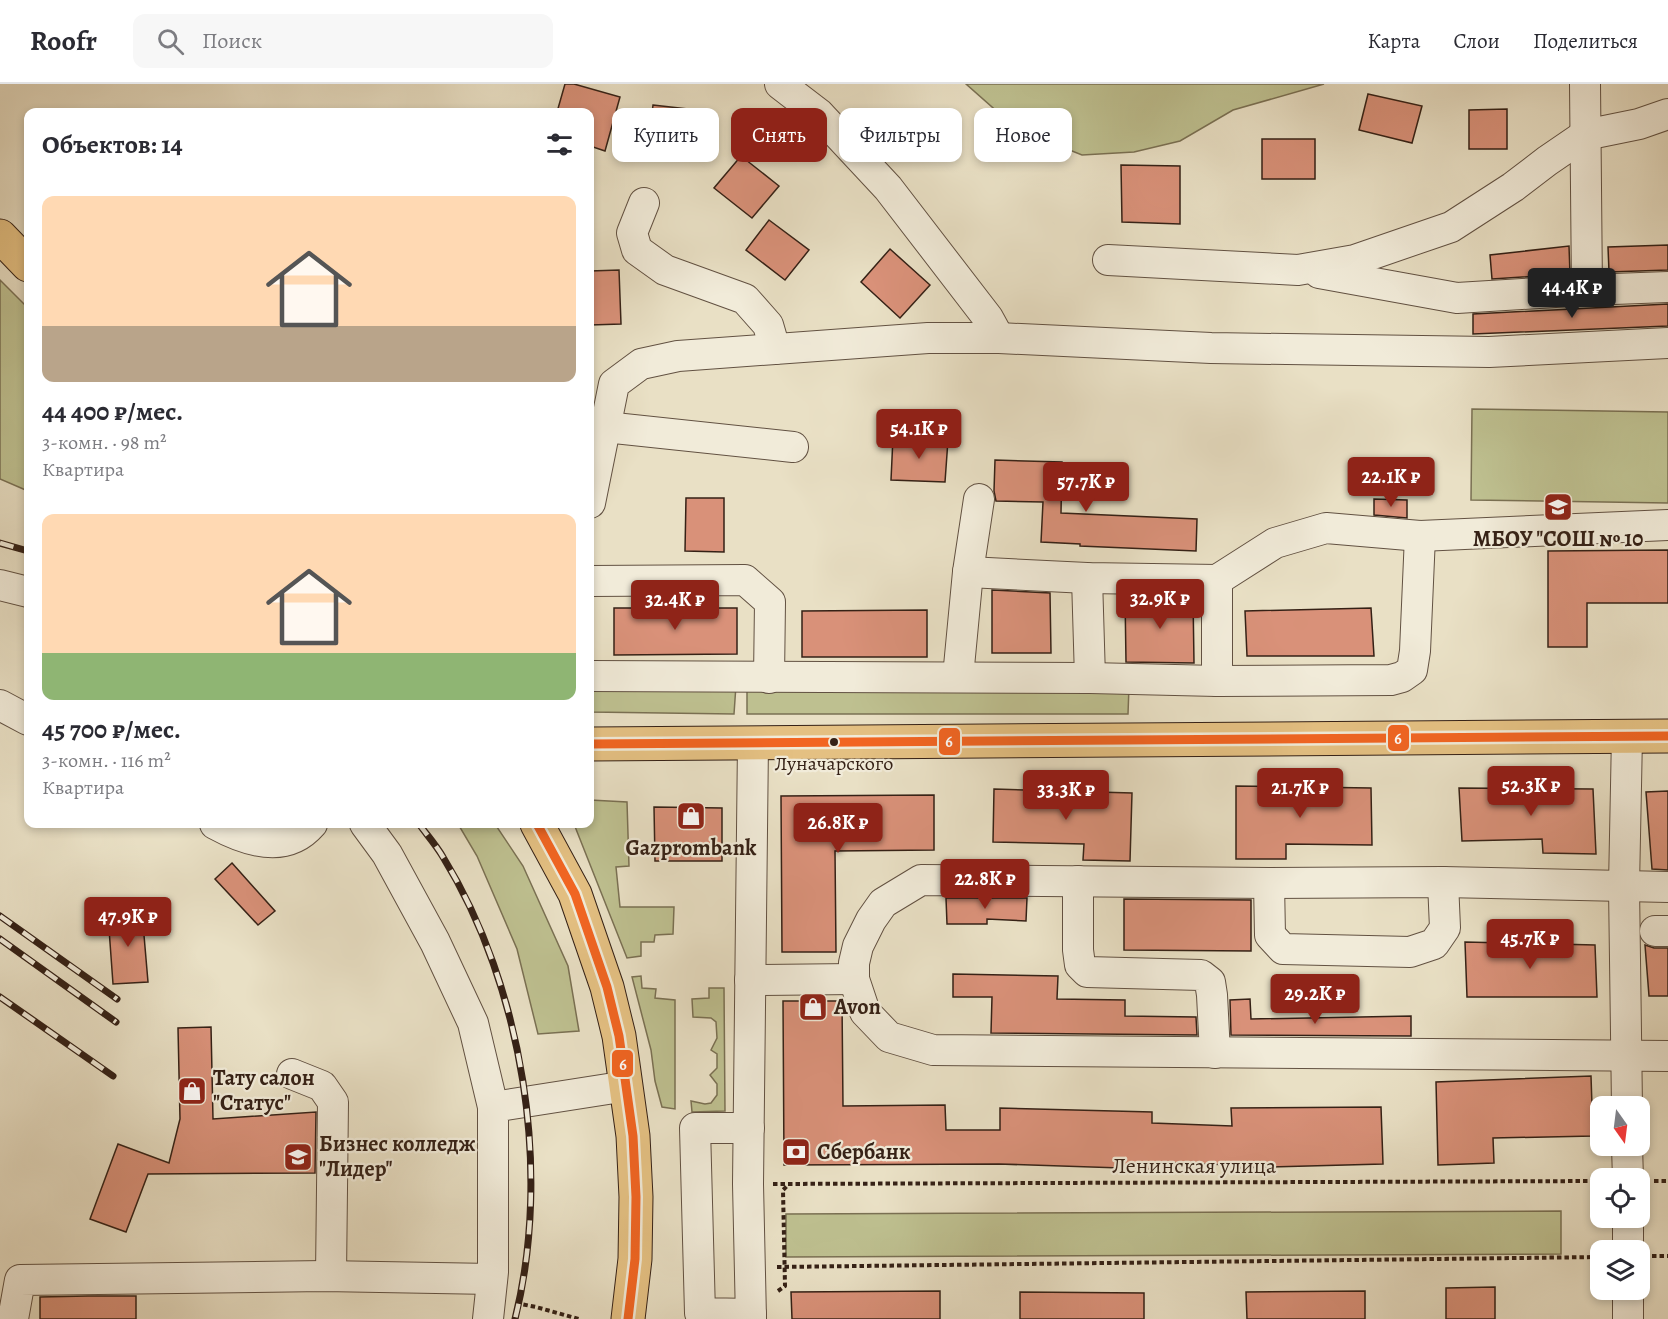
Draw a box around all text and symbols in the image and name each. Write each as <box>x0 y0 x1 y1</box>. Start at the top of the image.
search box <box>133 14 553 68</box>
text: Roofr <box>30 22 97 60</box>
icon: search <box>154 25 187 58</box>
text: Поиск <box>202 26 262 56</box>
text: Карта <box>1367 27 1420 55</box>
text: Слои <box>1453 27 1500 55</box>
text: Поделиться <box>1533 27 1638 55</box>
chip: Купить <box>612 108 719 162</box>
chip: Снять <box>731 108 827 162</box>
chip: Фильтры <box>839 108 962 162</box>
chip: Новое <box>974 108 1072 162</box>
text: Объектов: 14 <box>42 127 183 162</box>
icon: filters <box>543 128 576 161</box>
icon: home <box>255 235 363 343</box>
pin: 44.4K ₽ <box>1517 268 1627 319</box>
text: 44.4K ₽ <box>1542 274 1602 301</box>
text: 44 400 ₽/мес. <box>42 394 183 429</box>
pin: 54.1K ₽ <box>864 409 974 460</box>
text: 54.1K ₽ <box>890 415 948 442</box>
text: 3-комн. · 98 m² <box>42 429 167 456</box>
text: Квартира <box>42 456 124 483</box>
pin: 22.1K ₽ <box>1336 457 1446 508</box>
pin: 57.7K ₽ <box>1031 462 1141 513</box>
text: 22.1K ₽ <box>1362 463 1420 490</box>
text: 57.7K ₽ <box>1057 468 1115 495</box>
school or university icon: МБОУ "СОШ № 10 <box>1542 491 1574 523</box>
place label: МБОУ "СОШ № 10 <box>1473 524 1643 554</box>
icon: home <box>255 553 363 661</box>
pin: 32.9K ₽ <box>1105 579 1215 630</box>
pin: 32.4K ₽ <box>620 580 730 631</box>
text: 32.9K ₽ <box>1130 585 1190 612</box>
text: 32.4K ₽ <box>645 586 705 613</box>
text: 45 700 ₽/мес. <box>42 712 181 747</box>
line badge: 6 <box>1387 724 1410 752</box>
line badge: 6 <box>938 727 961 756</box>
text: 6 <box>1394 728 1402 750</box>
text: 6 <box>945 731 953 753</box>
marker: Луначарского <box>828 736 840 748</box>
text: 3-комн. · 116 m² <box>42 747 171 774</box>
place label: Луначарского <box>775 750 893 777</box>
pin: 52.3K ₽ <box>1476 766 1586 817</box>
pin: 21.7K ₽ <box>1245 768 1355 819</box>
pin: 33.3K ₽ <box>1011 770 1121 821</box>
text: 52.3K ₽ <box>1501 772 1561 799</box>
text: Квартира <box>42 774 124 801</box>
text: 21.7K ₽ <box>1271 774 1329 801</box>
text: 33.3K ₽ <box>1037 776 1095 803</box>
shop icon: Gazprombank <box>675 800 707 832</box>
pin: 26.8K ₽ <box>783 803 893 854</box>
text: 26.8K ₽ <box>808 809 868 836</box>
place label: Gazprombank <box>626 833 757 863</box>
pin: 22.8K ₽ <box>930 859 1040 910</box>
text: 22.8K ₽ <box>954 865 1016 892</box>
pin: 47.9K ₽ <box>73 897 183 948</box>
text: 47.9K ₽ <box>98 903 158 930</box>
pin: 45.7K ₽ <box>1475 919 1585 970</box>
text: 45.7K ₽ <box>1501 925 1559 952</box>
pin: 29.2K ₽ <box>1260 974 1370 1025</box>
text: 29.2K ₽ <box>1285 980 1345 1007</box>
shop icon: Avon <box>797 991 829 1023</box>
place label: Avon <box>833 992 881 1022</box>
line badge: 6 <box>611 1049 634 1078</box>
text: 6 <box>619 1054 627 1076</box>
place label: Тату салон "Статус" <box>213 1063 315 1118</box>
shop icon: Тату салон "Статус" <box>176 1075 208 1107</box>
north arrow <box>1590 1096 1650 1156</box>
map controls <box>1590 1096 1650 1300</box>
place label: Бизнес колледж "Лидер" <box>319 1129 476 1184</box>
bank icon: Сбербанк <box>780 1136 812 1168</box>
place label: Сбербанк <box>817 1137 911 1167</box>
school or university icon: Бизнес колледж "Лидер" <box>282 1141 314 1173</box>
street label: Ленинская улица <box>1112 1151 1277 1181</box>
button: locate <box>1590 1168 1650 1228</box>
button: layers <box>1590 1240 1650 1300</box>

